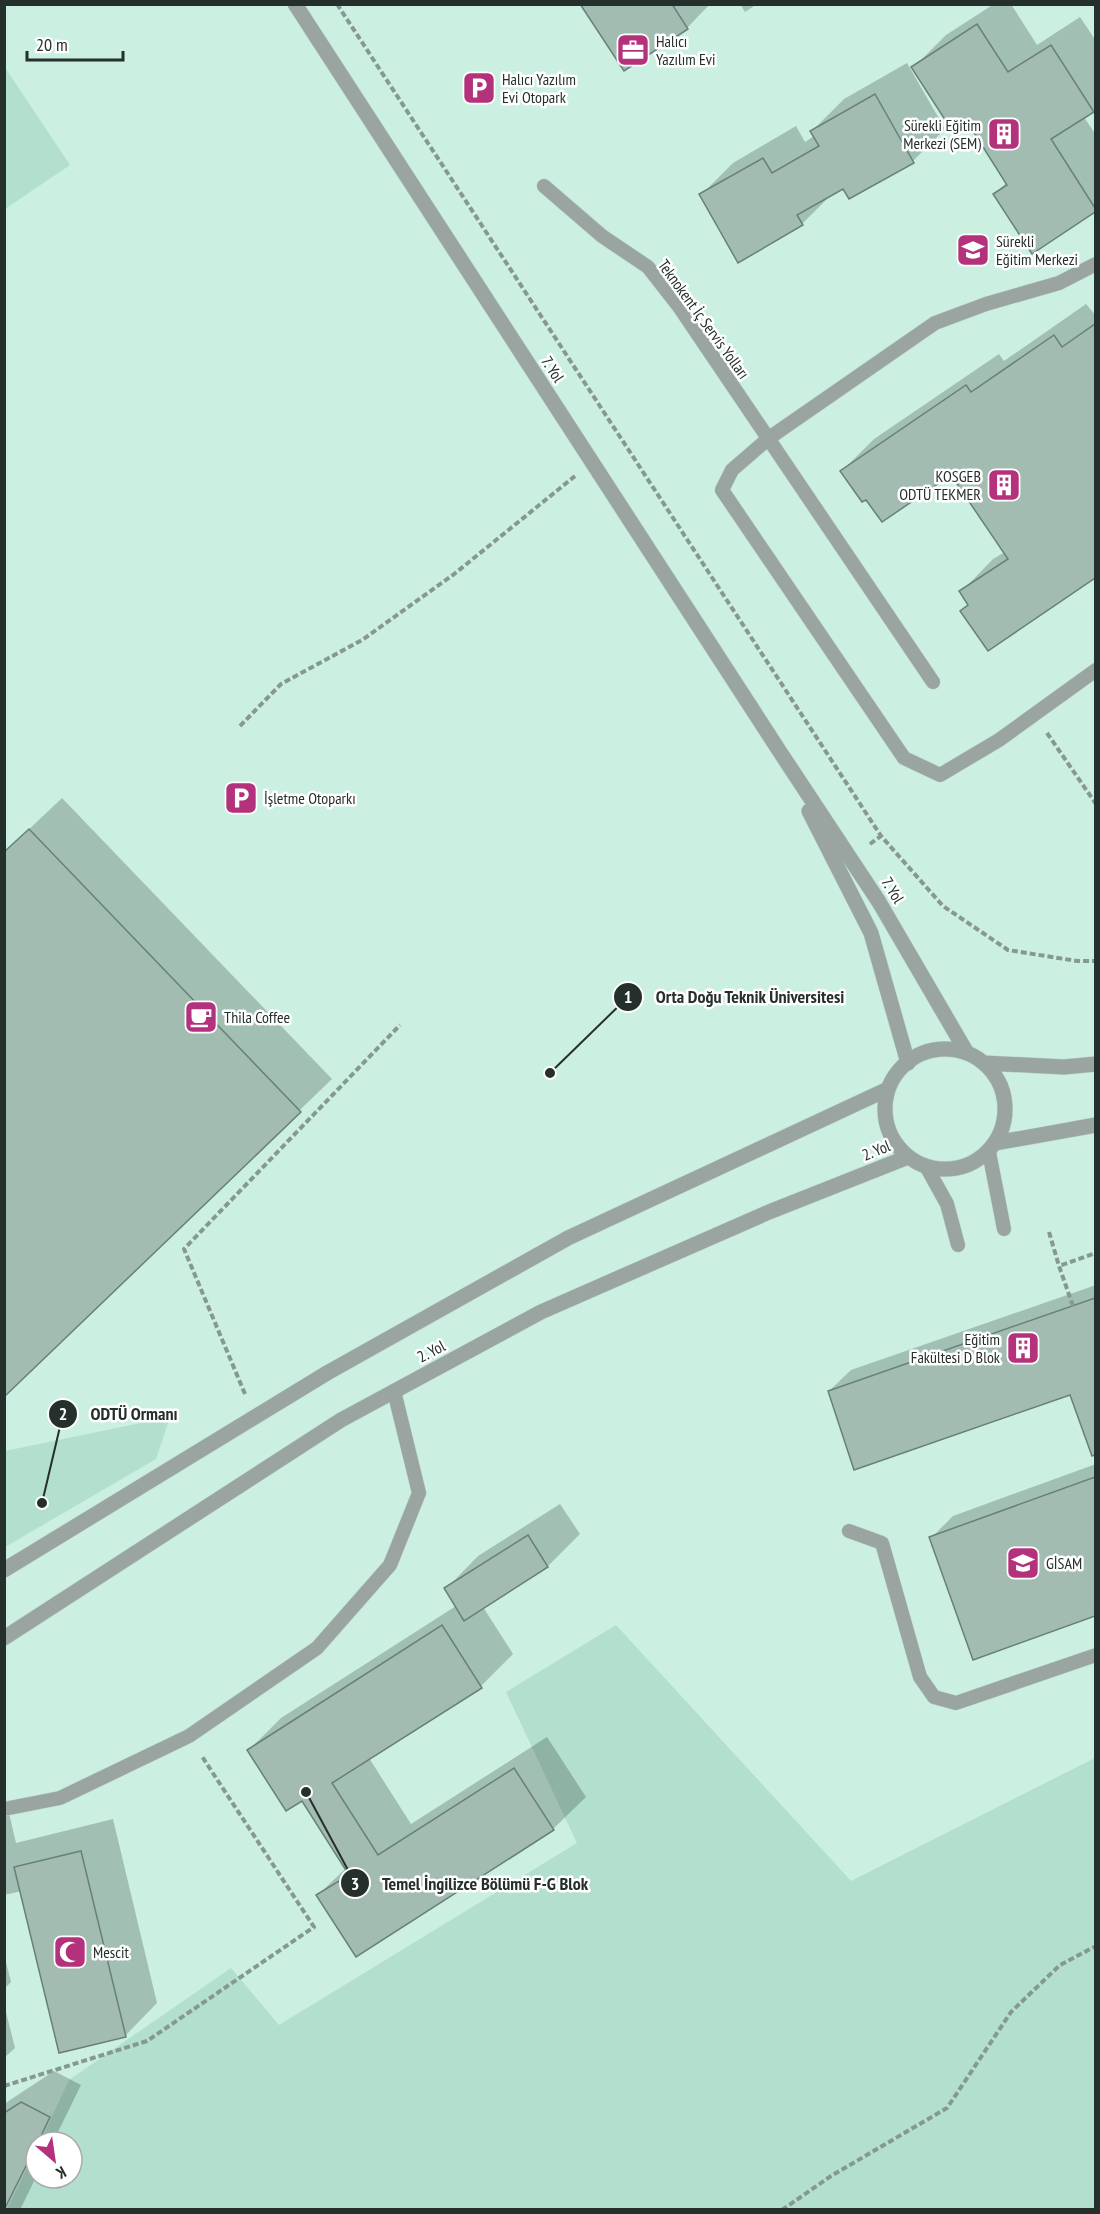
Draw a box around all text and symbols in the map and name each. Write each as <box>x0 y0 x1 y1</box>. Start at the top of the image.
scale bar <box>27 24 123 62</box>
place label: Halıcı Yazılım Evi <box>656 31 716 69</box>
office icon: Halıcı Yazılım Evi <box>615 32 651 68</box>
text: 20 m <box>36 33 68 56</box>
place label: Halıcı Yazılım Evi Otopark <box>502 69 576 107</box>
parking icon: Halıcı Yazılım Evi Otopark <box>461 70 497 106</box>
place label: Sürekli Eğitim Merkezi (SEM) <box>903 115 981 153</box>
building icon: Sürekli Eğitim Merkezi (SEM) <box>986 116 1022 152</box>
place label: Sürekli Eğitim Merkezi <box>996 231 1078 269</box>
school or university icon: Sürekli Eğitim Merkezi <box>955 232 991 268</box>
street label: Teknokent İç Servis Yolları <box>654 255 754 383</box>
street label: 7. Yol <box>537 352 569 386</box>
place label: KOSGEB ODTÜ TEKMER <box>899 466 981 504</box>
building icon: KOSGEB ODTÜ TEKMER <box>986 467 1022 503</box>
parking icon: İşletme Otoparkı <box>223 780 259 816</box>
place label: İşletme Otoparkı <box>264 788 356 808</box>
street label: 7. Yol <box>877 873 909 907</box>
callout: Orta Doğu Teknik Üniversitesi <box>613 979 857 1015</box>
text: 1 <box>624 985 632 1008</box>
text: Orta Doğu Teknik Üniversitesi <box>656 985 844 1008</box>
cafe icon: Thila Coffee <box>183 999 219 1035</box>
place label: Thila Coffee <box>224 1007 290 1027</box>
street label: 2. Yol <box>859 1135 893 1165</box>
place label: Eğitim Fakültesi D Blok <box>911 1329 1001 1367</box>
building icon: Eğitim Fakültesi D Blok <box>1005 1330 1041 1366</box>
street label: 2. Yol <box>414 1335 449 1367</box>
callout: ODTÜ Ormanı <box>48 1396 189 1432</box>
text: 2 <box>59 1402 67 1425</box>
text: ODTÜ Ormanı <box>90 1402 178 1425</box>
school or university icon: GİSAM <box>1005 1545 1041 1581</box>
place label: GİSAM <box>1046 1553 1082 1573</box>
callout: Temel İngilizce Bölümü F-G Blok <box>340 1865 600 1901</box>
text: 3 <box>351 1872 359 1895</box>
text: Temel İngilizce Bölümü F-G Blok <box>382 1872 589 1895</box>
mosque icon: Mescit <box>52 1934 88 1970</box>
place label: Mescit <box>93 1942 129 1962</box>
north arrow <box>24 2130 84 2190</box>
text: K <box>52 2162 70 2184</box>

